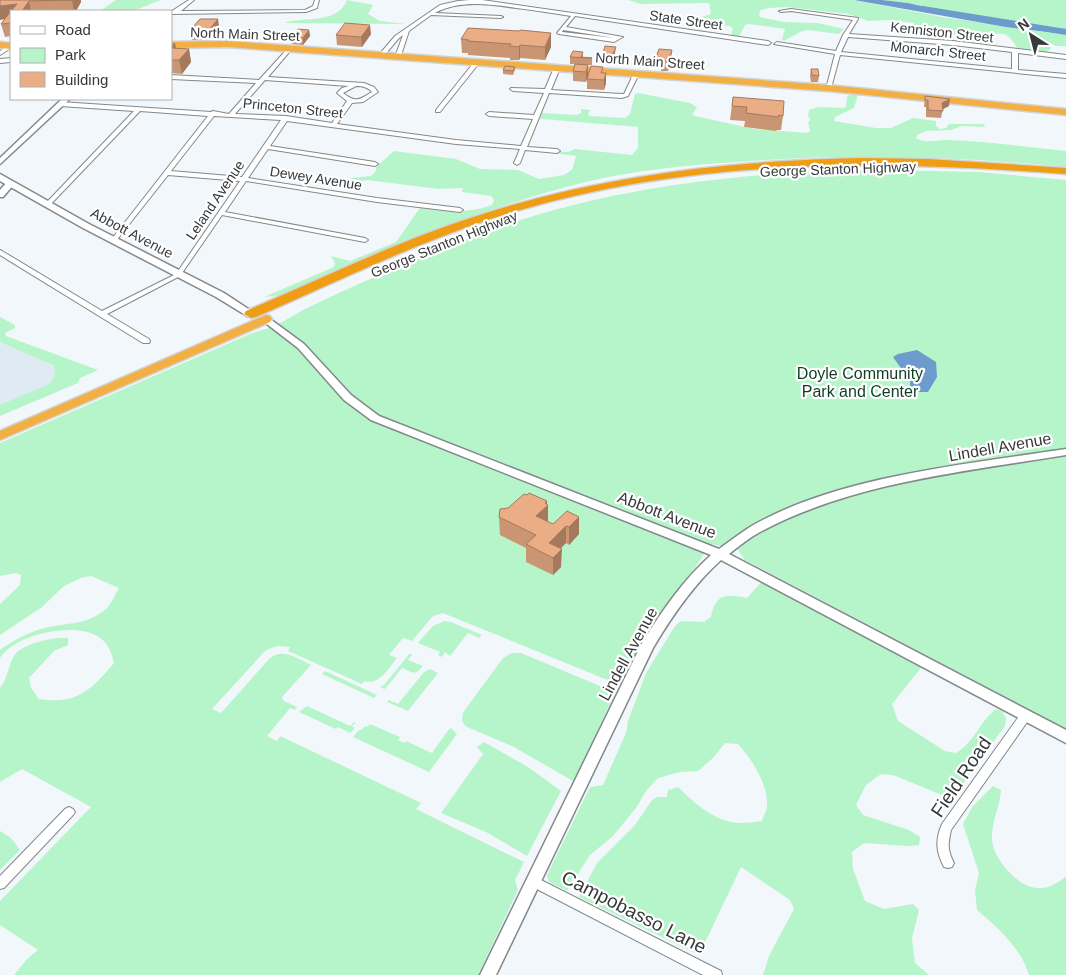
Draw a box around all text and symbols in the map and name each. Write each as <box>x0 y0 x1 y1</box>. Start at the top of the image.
street label: State Street <box>648 7 724 33</box>
legend <box>10 10 172 100</box>
north arrow <box>1006 10 1056 60</box>
text: N <box>1015 15 1032 34</box>
street label: Kenniston Street <box>890 19 994 45</box>
text: Road <box>55 21 91 38</box>
street label: North Main Street <box>190 24 300 44</box>
street label: Monarch Street <box>890 38 987 64</box>
text: Park <box>55 46 86 63</box>
street label: North Main Street <box>595 49 705 73</box>
text: Building <box>55 71 108 88</box>
street label: Princeton Street <box>242 95 344 121</box>
street label: Leland Avenue <box>183 157 248 243</box>
street label: George Stanton Highway <box>760 158 916 180</box>
street label: Dewey Avenue <box>269 163 363 193</box>
street label: Abbott Avenue <box>88 205 176 261</box>
street label: George Stanton Highway <box>368 207 520 281</box>
park label: Doyle Community Park and Center <box>797 365 923 400</box>
street label: Lindell Avenue <box>947 430 1053 464</box>
street label: Abbott Avenue <box>616 488 719 542</box>
street label: Lindell Avenue <box>595 604 661 704</box>
street label: Field Road <box>927 733 995 821</box>
street label: Campobasso Lane <box>558 866 710 958</box>

